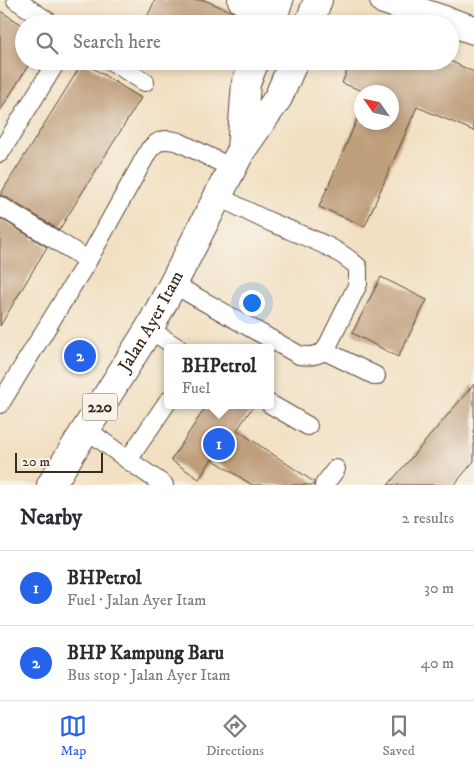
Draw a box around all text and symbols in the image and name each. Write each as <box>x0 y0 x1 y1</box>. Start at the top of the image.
search box <box>15 15 459 70</box>
icon: search <box>33 29 61 57</box>
text: Search here <box>73 31 161 54</box>
north arrow <box>354 85 399 130</box>
street label: Jalan Ayer Itam <box>113 267 189 378</box>
your location <box>239 290 265 316</box>
pin: 2 <box>64 337 96 375</box>
popup <box>164 344 274 409</box>
text: BHPetrol <box>182 355 256 378</box>
text: Fuel <box>182 378 210 398</box>
road number: 220 <box>82 394 118 421</box>
pin: 1 <box>203 425 235 463</box>
scale bar <box>15 450 102 473</box>
text: 20 m <box>22 453 50 471</box>
text: Nearby <box>20 505 82 531</box>
text: 2 results <box>402 508 454 528</box>
text: BHPetrol <box>67 567 142 590</box>
text: 1 <box>33 578 39 598</box>
text: 30 m <box>424 578 454 598</box>
text: Fuel · Jalan Ayer Itam <box>67 590 206 610</box>
text: BHP Kampung Baru <box>67 642 224 665</box>
text: 2 <box>32 653 40 673</box>
text: 40 m <box>421 653 454 673</box>
text: Bus stop · Jalan Ayer Itam <box>67 665 231 685</box>
tab: Map <box>59 712 87 760</box>
tab: Directions <box>206 712 264 760</box>
tab: Saved <box>383 712 415 760</box>

